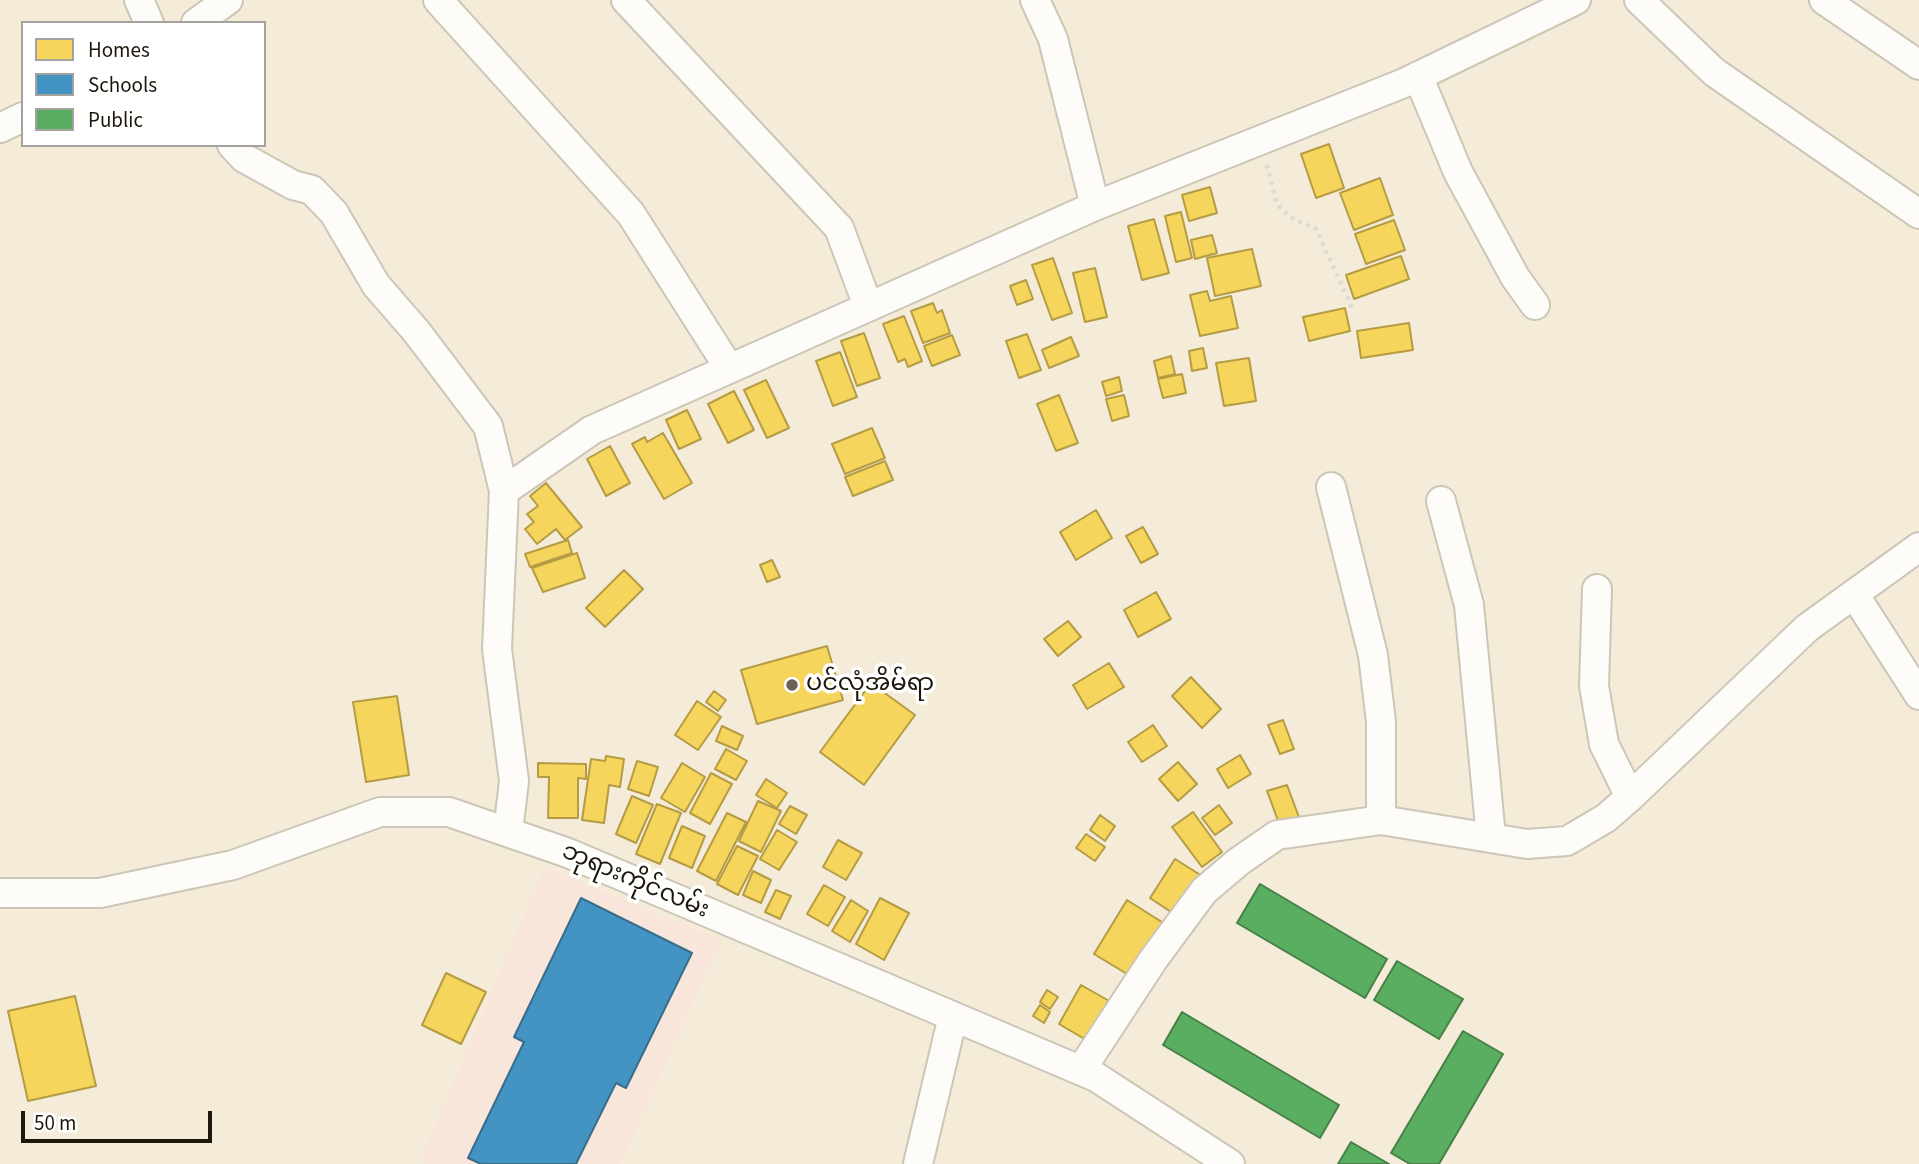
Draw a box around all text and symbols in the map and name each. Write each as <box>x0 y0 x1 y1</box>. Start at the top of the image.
legend <box>21 21 266 147</box>
text: Homes <box>88 35 150 65</box>
text: Schools <box>88 70 157 100</box>
text: Public <box>88 105 143 135</box>
place label: ပင်လုံအိမ်ရာ <box>806 671 934 699</box>
marker: ပင်လုံအိမ်ရာ <box>784 677 800 693</box>
street label: ဘုရားကိုင်လမ်း <box>557 838 713 926</box>
scale bar <box>24 1098 215 1142</box>
text: 50 m <box>34 1108 76 1138</box>

